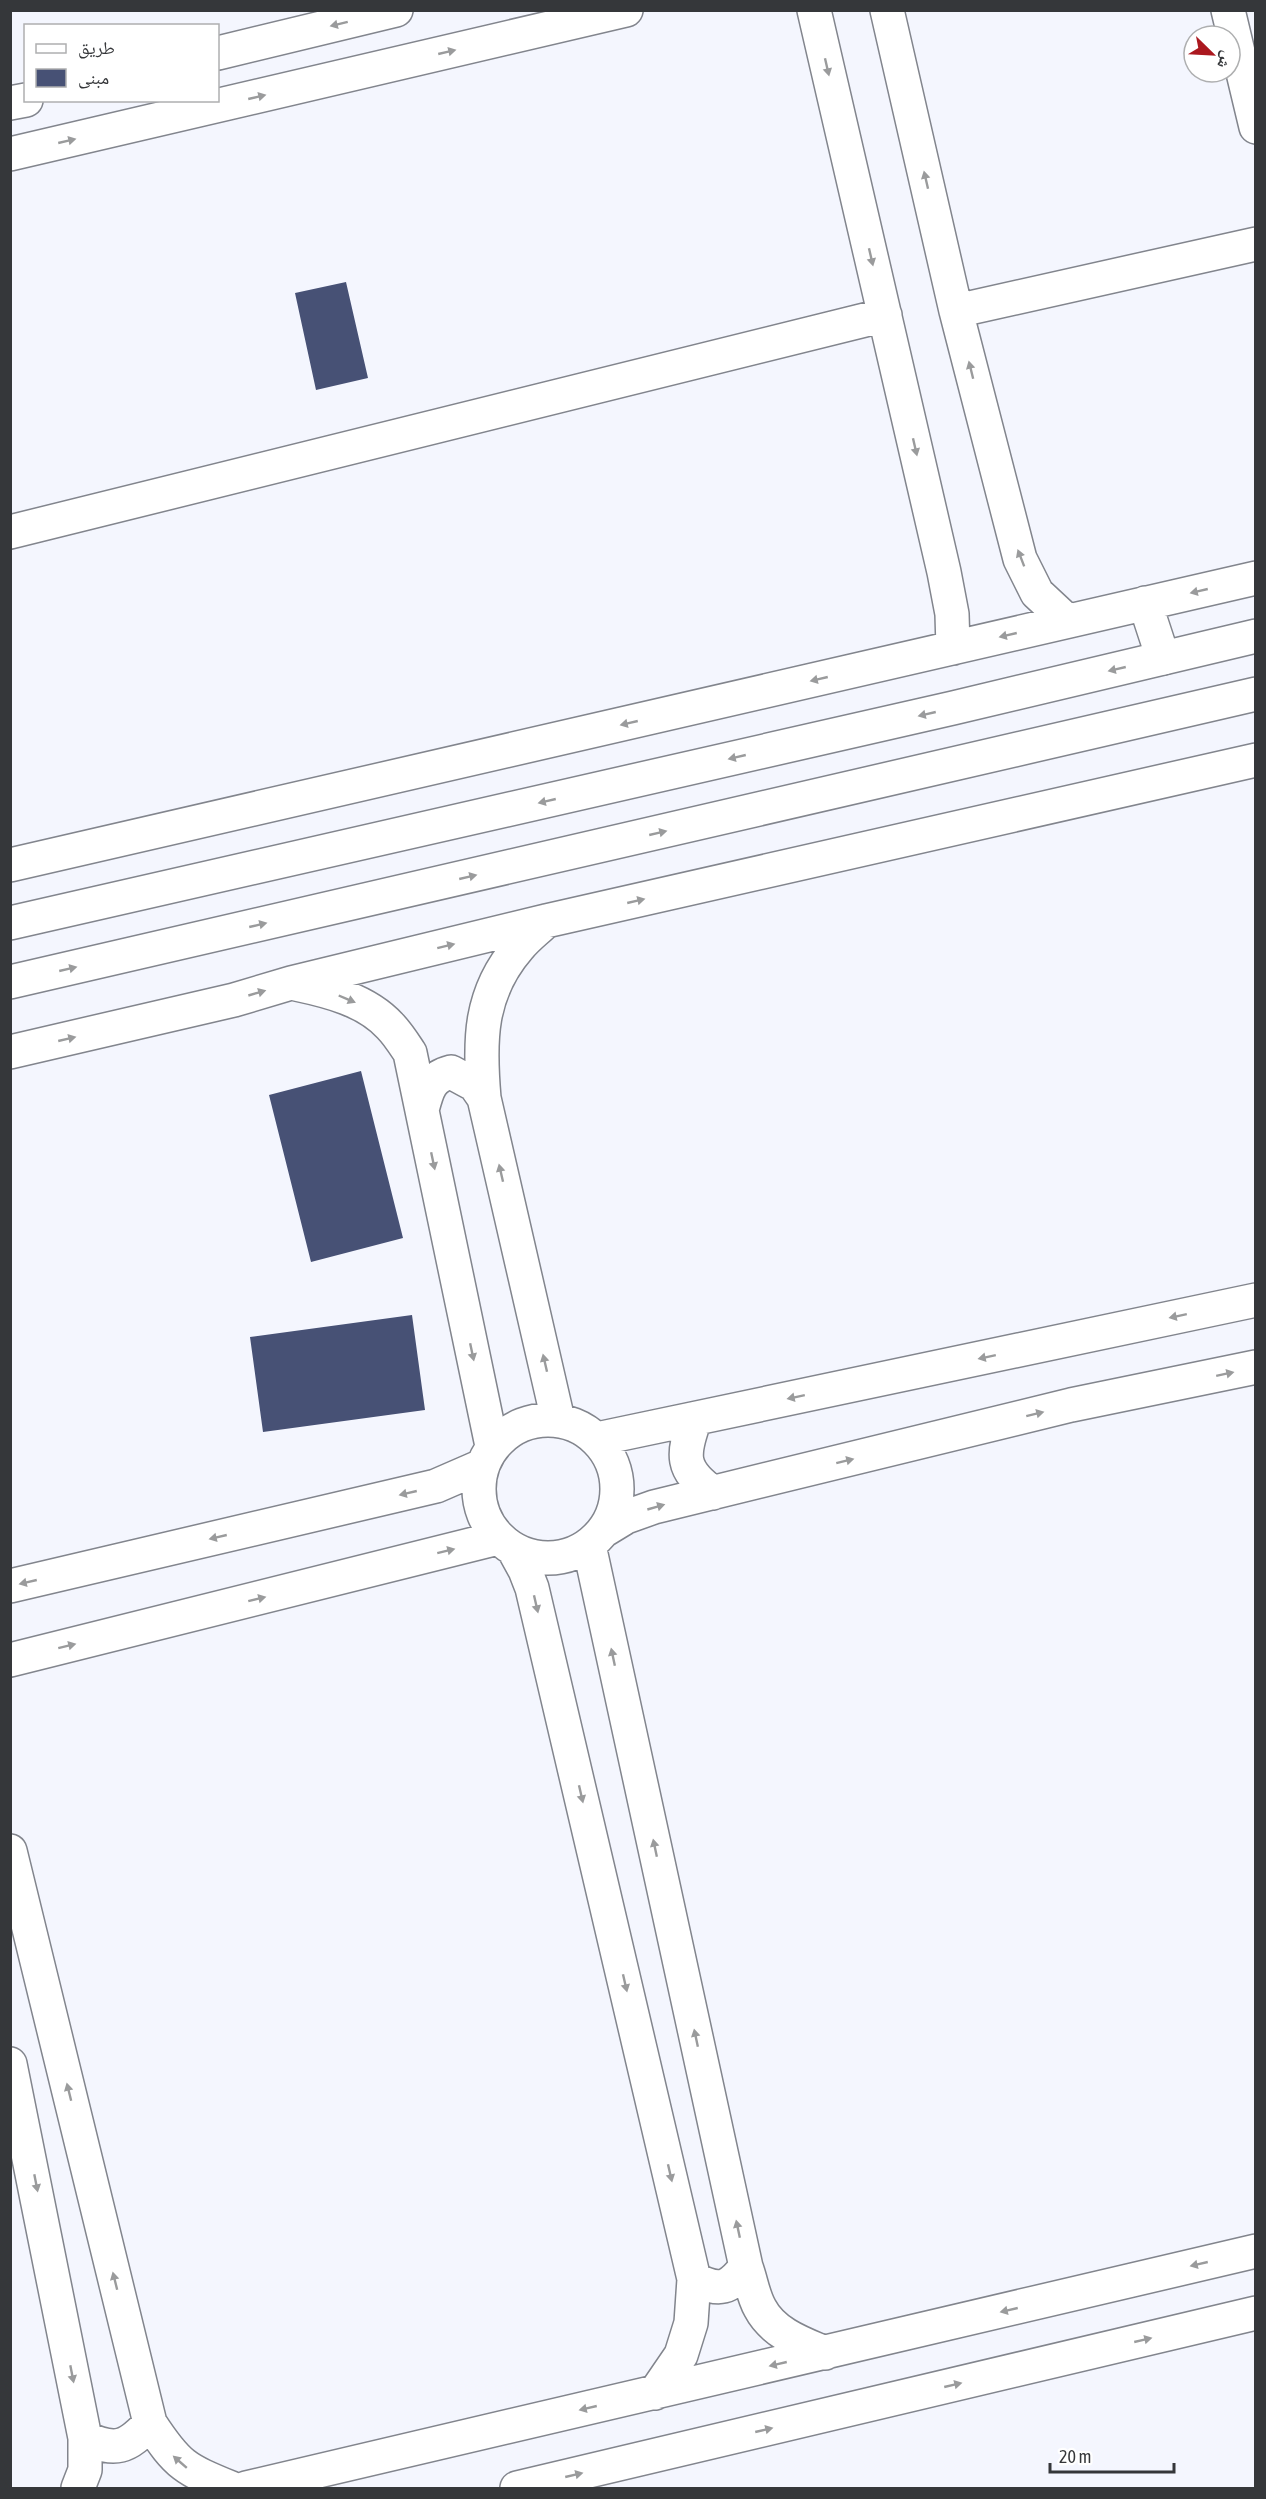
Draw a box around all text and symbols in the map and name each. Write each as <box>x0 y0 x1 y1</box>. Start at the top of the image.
one-way arrow <box>330 20 348 30</box>
legend <box>24 24 219 102</box>
north arrow <box>1182 24 1242 84</box>
text: طريق <box>78 37 115 59</box>
one-way arrow <box>438 47 456 57</box>
text: ش <box>1213 48 1237 72</box>
one-way arrow <box>823 58 833 77</box>
text: مبنى <box>78 67 109 89</box>
one-way arrow <box>248 91 267 101</box>
one-way arrow <box>58 136 77 146</box>
one-way arrow <box>921 171 931 189</box>
one-way arrow <box>867 248 877 267</box>
one-way arrow <box>966 361 976 379</box>
one-way arrow <box>911 438 921 457</box>
one-way arrow <box>1015 549 1025 567</box>
one-way arrow <box>1189 587 1208 596</box>
one-way arrow <box>999 630 1018 640</box>
one-way arrow <box>1107 665 1126 674</box>
one-way arrow <box>809 674 828 684</box>
one-way arrow <box>917 710 936 719</box>
one-way arrow <box>619 718 638 728</box>
one-way arrow <box>728 753 746 763</box>
one-way arrow <box>538 796 556 806</box>
one-way arrow <box>649 828 667 838</box>
one-way arrow <box>459 872 478 882</box>
one-way arrow <box>627 896 646 905</box>
one-way arrow <box>248 920 267 930</box>
one-way arrow <box>437 940 455 950</box>
one-way arrow <box>58 963 77 973</box>
one-way arrow <box>248 988 266 997</box>
one-way arrow <box>338 995 356 1004</box>
one-way arrow <box>58 1033 77 1043</box>
one-way arrow <box>428 1152 438 1170</box>
one-way arrow <box>496 1164 506 1182</box>
one-way arrow <box>1168 1312 1187 1322</box>
one-way arrow <box>468 1342 477 1361</box>
one-way arrow <box>540 1353 549 1372</box>
one-way arrow <box>977 1353 996 1362</box>
one-way arrow <box>1216 1368 1235 1378</box>
one-way arrow <box>787 1393 805 1403</box>
one-way arrow <box>1026 1409 1044 1419</box>
one-way arrow <box>836 1455 855 1465</box>
one-way arrow <box>398 1489 417 1498</box>
one-way arrow <box>647 1502 665 1511</box>
one-way arrow <box>209 1533 227 1543</box>
one-way arrow <box>436 1546 455 1556</box>
one-way arrow <box>19 1577 37 1587</box>
one-way arrow <box>247 1593 266 1603</box>
one-way arrow <box>532 1594 541 1613</box>
one-way arrow <box>58 1641 77 1651</box>
one-way arrow <box>608 1648 618 1666</box>
one-way arrow <box>576 1784 586 1803</box>
one-way arrow <box>650 1838 659 1857</box>
one-way arrow <box>621 1974 630 1993</box>
one-way arrow <box>691 2029 701 2047</box>
one-way arrow <box>64 2083 74 2101</box>
one-way arrow <box>665 2164 675 2182</box>
one-way arrow <box>32 2174 41 2193</box>
one-way arrow <box>733 2219 742 2238</box>
one-way arrow <box>1189 2260 1208 2270</box>
one-way arrow <box>110 2272 120 2290</box>
one-way arrow <box>1000 2305 1018 2315</box>
one-way arrow <box>1134 2335 1153 2344</box>
one-way arrow <box>769 2360 788 2370</box>
one-way arrow <box>68 2365 77 2384</box>
one-way arrow <box>944 2380 963 2389</box>
one-way arrow <box>579 2404 598 2413</box>
one-way arrow <box>754 2425 773 2434</box>
scale bar <box>1050 2436 1174 2474</box>
text: 20 m <box>1059 2446 1091 2467</box>
one-way arrow <box>173 2456 188 2469</box>
one-way arrow <box>565 2470 584 2479</box>

